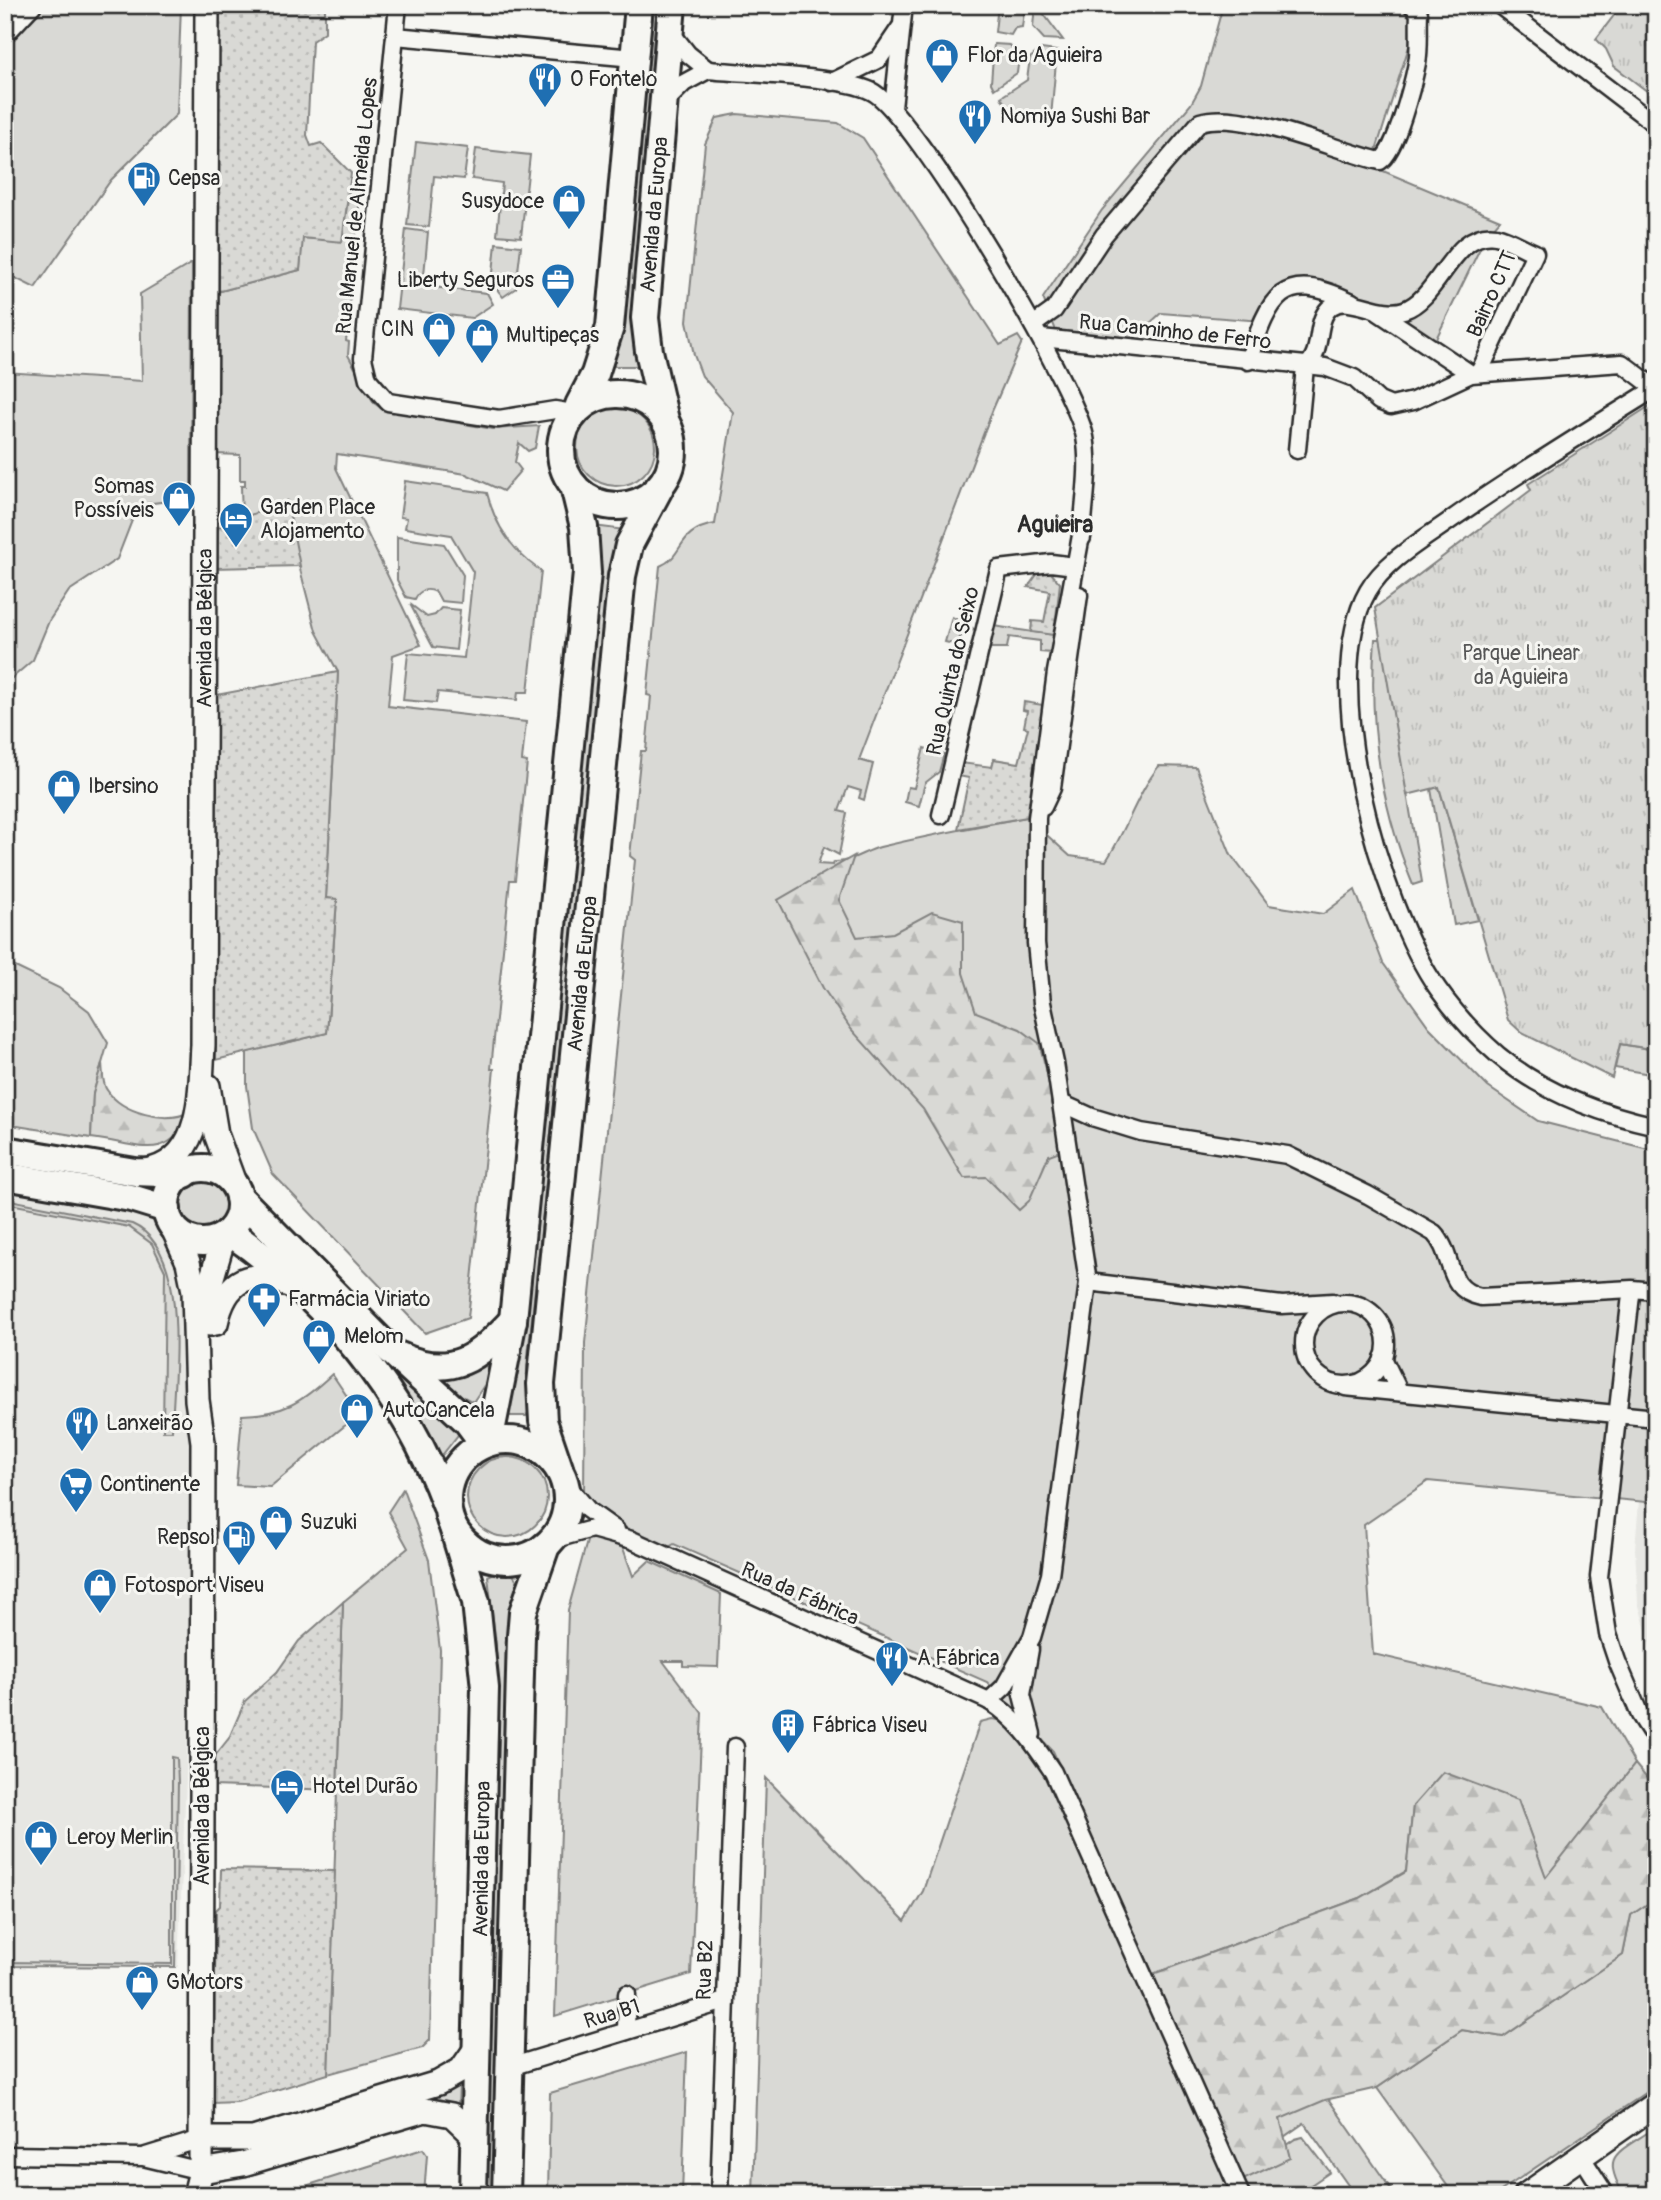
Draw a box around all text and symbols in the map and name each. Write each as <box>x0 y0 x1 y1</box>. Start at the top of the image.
shop icon: Flor da Aguieira <box>923 36 961 85</box>
place label: Flor da Aguieira <box>967 42 1102 69</box>
restaurant icon: O Fontelo <box>526 60 564 109</box>
place label: O Fontelo <box>570 66 657 93</box>
street label: Rua Manuel de Almeida Lopes <box>330 76 384 336</box>
restaurant icon: Nomiya Sushi Bar <box>956 97 994 146</box>
place label: Nomiya Sushi Bar <box>1000 103 1151 130</box>
street label: Avenida da Europa <box>634 135 674 294</box>
fuel station icon: Cepsa <box>125 159 163 208</box>
place label: Cepsa <box>168 165 220 192</box>
shop icon: Susydoce <box>550 182 588 231</box>
place label: Susydoce <box>461 188 545 215</box>
street label: Bairro CTT <box>1461 246 1523 342</box>
office icon: Liberty Seguros <box>539 261 577 310</box>
place label: Liberty Seguros <box>397 267 535 294</box>
street label: Rua Caminho de Ferro <box>1078 308 1272 356</box>
shop icon: CIN <box>420 310 458 359</box>
place label: CIN <box>381 316 414 343</box>
shop icon: Multipeças <box>463 316 501 365</box>
place label: Multipeças <box>506 322 600 349</box>
place label: Somas Possíveis <box>74 473 155 524</box>
shop icon: Somas Possíveis <box>160 479 198 528</box>
place label: Garden Place Alojamento <box>260 494 376 545</box>
hotel icon: Garden Place Alojamento <box>217 500 255 549</box>
district label: Aguieira <box>1017 510 1094 539</box>
street label: Avenida da Bélgica <box>191 548 218 708</box>
street label: Rua Quinta do Seixo <box>920 584 986 758</box>
park label: Parque Linear da Aguieira <box>1462 640 1581 691</box>
shop icon: Ibersino <box>45 767 83 816</box>
place label: Ibersino <box>88 773 159 800</box>
street label: Avenida da Europa <box>561 895 603 1053</box>
pharmacy icon: Farmácia Viriato <box>245 1280 283 1329</box>
place label: Farmácia Viriato <box>288 1286 430 1313</box>
shop icon: Melom <box>300 1317 338 1366</box>
place label: Melom <box>344 1323 404 1350</box>
shop icon: AutoCancela <box>338 1391 376 1440</box>
place label: AutoCancela <box>382 1397 495 1424</box>
restaurant icon: Lanxeirão <box>63 1404 101 1453</box>
place label: Lanxeirão <box>106 1410 193 1437</box>
supermarket icon: Continente <box>57 1465 95 1514</box>
place label: Continente <box>100 1471 201 1498</box>
shop icon: Suzuki <box>257 1503 295 1552</box>
place label: Suzuki <box>300 1509 357 1536</box>
fuel station icon: Repsol <box>220 1518 258 1567</box>
place label: Repsol <box>157 1524 215 1551</box>
street label: Rua da Fábrica <box>737 1556 863 1632</box>
shop icon: Fotosport Viseu <box>81 1566 119 1615</box>
place label: Fotosport Viseu <box>124 1572 264 1599</box>
restaurant icon: A Fábrica <box>873 1639 911 1688</box>
place label: A Fábrica <box>917 1645 1000 1672</box>
building icon: Fábrica Viseu <box>769 1706 807 1755</box>
place label: Fábrica Viseu <box>812 1712 928 1739</box>
street label: Avenida da Bélgica <box>189 1726 216 1886</box>
hotel icon: Hotel Durão <box>268 1767 306 1816</box>
place label: Hotel Durão <box>312 1773 418 1800</box>
street label: Avenida da Europa <box>467 1781 497 1937</box>
shop icon: Leroy Merlin <box>22 1818 60 1867</box>
place label: Leroy Merlin <box>66 1824 173 1851</box>
street label: Rua B2 <box>690 1939 720 2001</box>
shop icon: GMotors <box>123 1963 161 2012</box>
place label: GMotors <box>166 1969 244 1996</box>
street label: Rua B1 <box>581 1993 643 2035</box>

